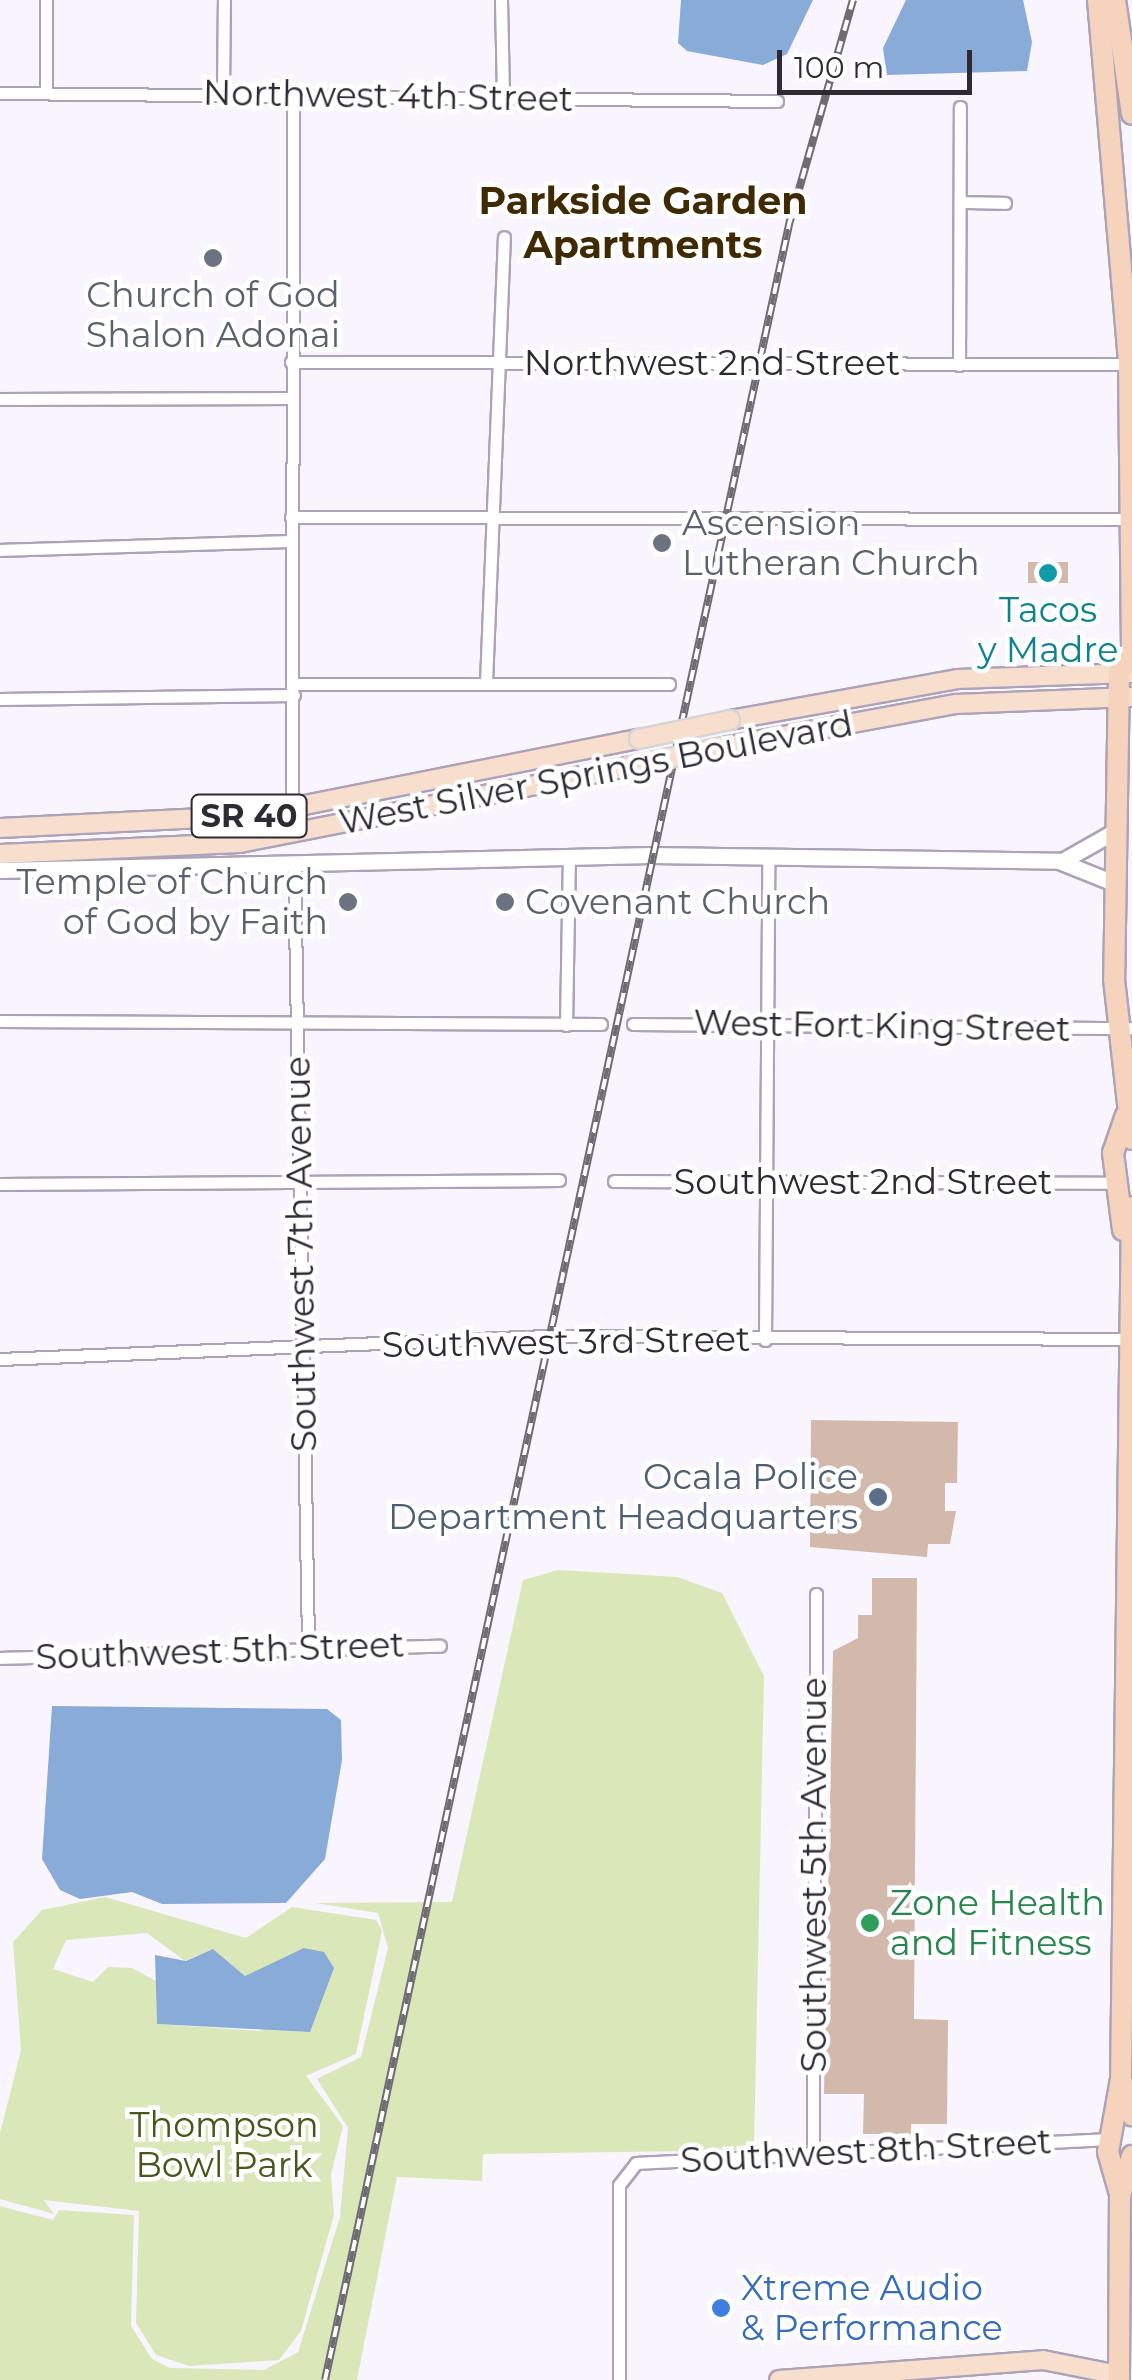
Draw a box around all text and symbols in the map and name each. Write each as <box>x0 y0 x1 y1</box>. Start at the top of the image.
scale bar <box>782 30 977 92</box>
text: 100 m <box>794 49 884 86</box>
street label: Northwest 4th Street <box>203 72 573 120</box>
district label: Parkside Garden Apartments <box>478 178 808 268</box>
marker: Church of God Shalon Adonai <box>202 247 224 269</box>
place label: Church of God Shalon Adonai <box>86 274 340 356</box>
street label: Northwest 2nd Street <box>524 342 900 384</box>
place label: Ascension Lutheran Church <box>682 502 980 584</box>
marker: Ascension Lutheran Church <box>651 532 673 554</box>
marker: Tacos y Madre <box>1037 562 1059 584</box>
place label: Tacos y Madre <box>978 589 1118 671</box>
street label: West Silver Springs Boulevard <box>336 703 856 843</box>
road number: SR 40 <box>189 789 309 843</box>
place label: Temple of Church of God by Faith <box>16 861 328 943</box>
place label: Covenant Church <box>525 881 830 923</box>
marker: Temple of Church of God by Faith <box>337 891 359 913</box>
marker: Covenant Church <box>494 891 516 913</box>
street label: West Fort King Street <box>693 1002 1071 1050</box>
street label: Southwest 7th Avenue <box>277 1056 325 1452</box>
street label: Southwest 2nd Street <box>674 1161 1052 1203</box>
street label: Southwest 3rd Street <box>381 1318 751 1366</box>
place label: Ocala Police Department Headquarters <box>388 1456 858 1538</box>
marker: Ocala Police Department Headquarters <box>867 1486 889 1508</box>
street label: Southwest 5th Street <box>35 1624 405 1678</box>
street label: Southwest 5th Avenue <box>793 1677 835 2073</box>
place label: Zone Health and Fitness <box>890 1882 1105 1964</box>
marker: Zone Health and Fitness <box>859 1912 881 1934</box>
park label: Thompson Bowl Park <box>129 2104 319 2186</box>
street label: Southwest 8th Street <box>679 2120 1053 2182</box>
place label: Xtreme Audio & Performance <box>741 2267 1003 2349</box>
marker: Xtreme Audio & Performance <box>710 2297 732 2319</box>

